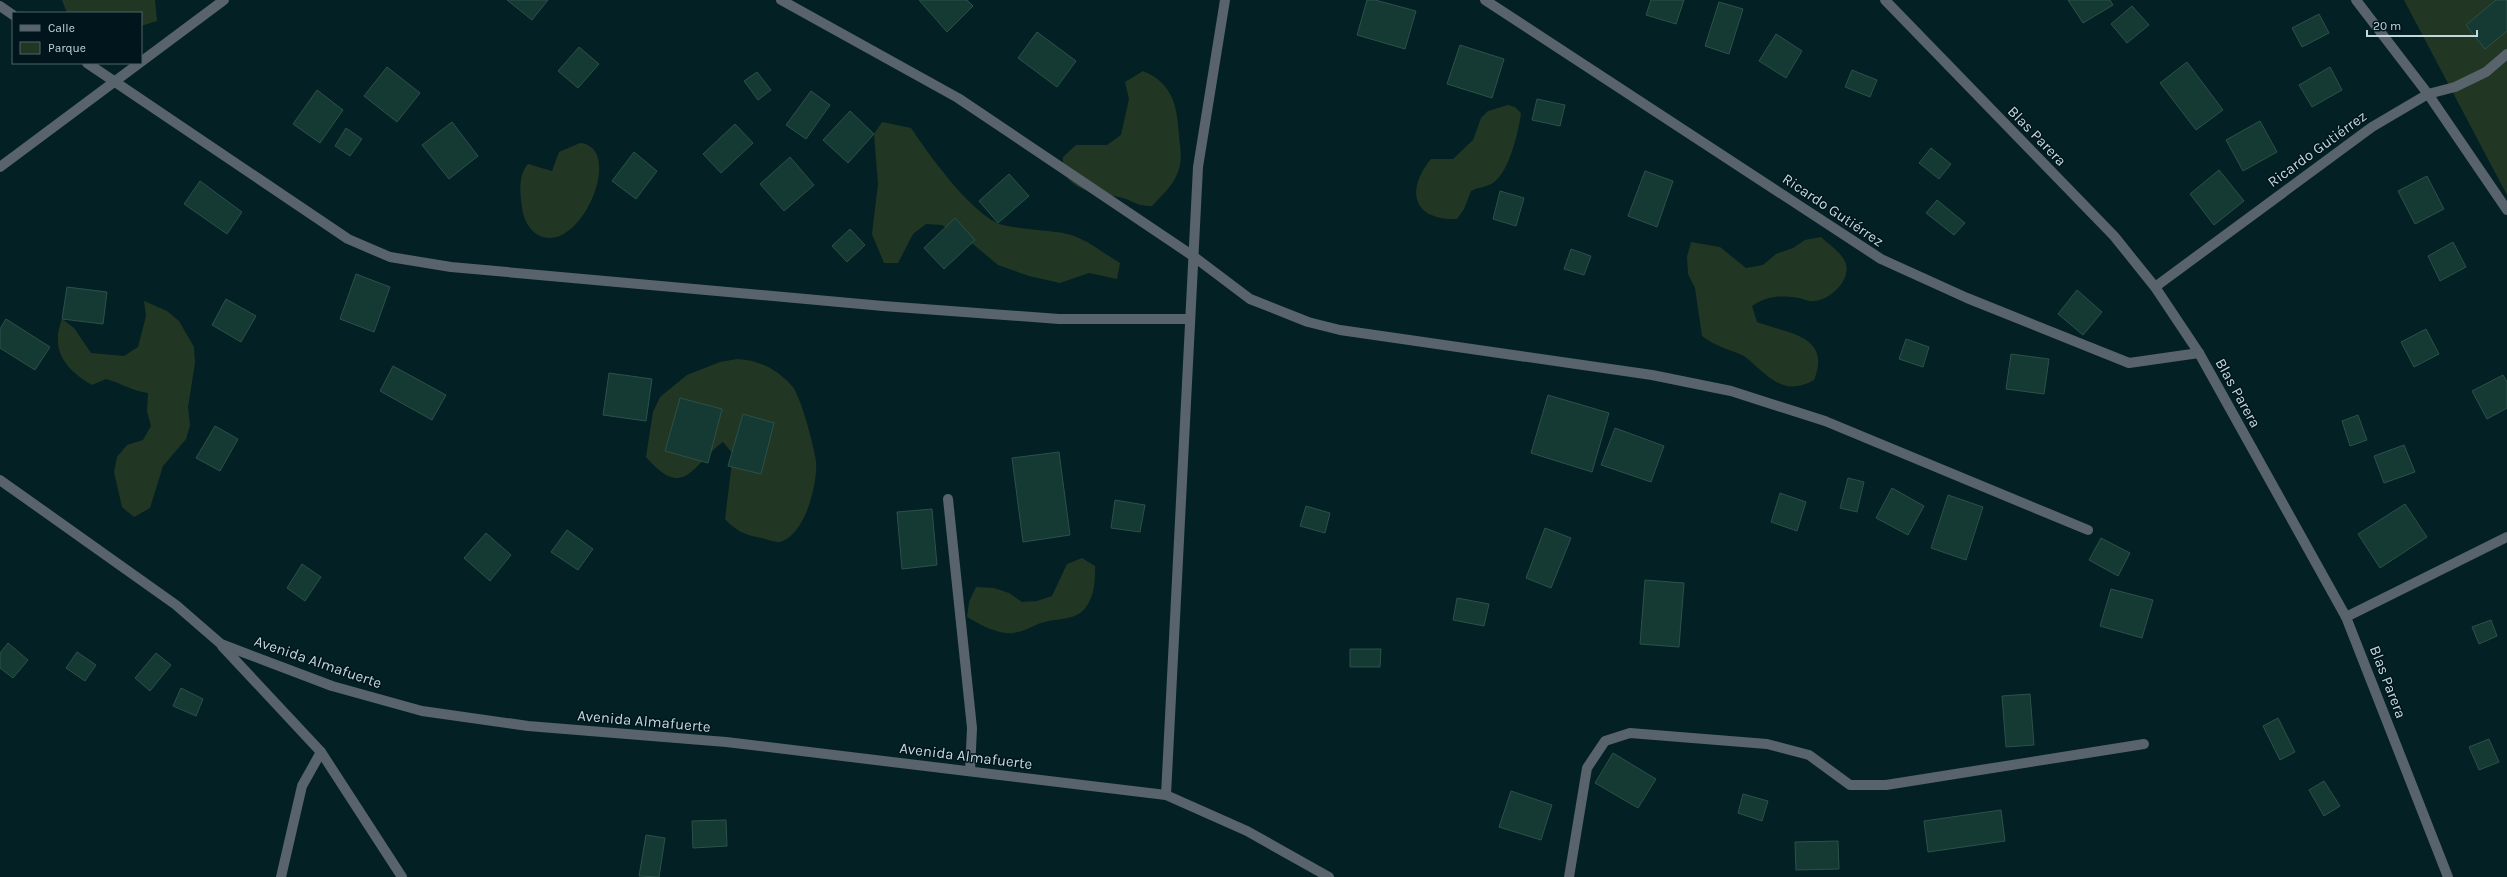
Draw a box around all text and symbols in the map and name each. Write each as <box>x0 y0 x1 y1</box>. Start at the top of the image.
legend <box>12 12 142 64</box>
scale bar <box>2367 12 2477 38</box>
text: 20 m <box>2373 19 2401 33</box>
text: Calle <box>48 21 75 35</box>
text: Parque <box>48 41 86 55</box>
street label: Blas Parera <box>2004 102 2070 170</box>
street label: Ricardo Gutiérrez <box>2264 107 2370 191</box>
street label: Ricardo Gutiérrez <box>1779 170 1887 250</box>
street label: Blas Parera <box>2212 355 2264 431</box>
street label: Avenida Almafuerte <box>252 632 384 692</box>
street label: Blas Parera <box>2366 643 2410 721</box>
street label: Avenida Almafuerte <box>577 706 711 736</box>
street label: Avenida Almafuerte <box>899 739 1033 773</box>

